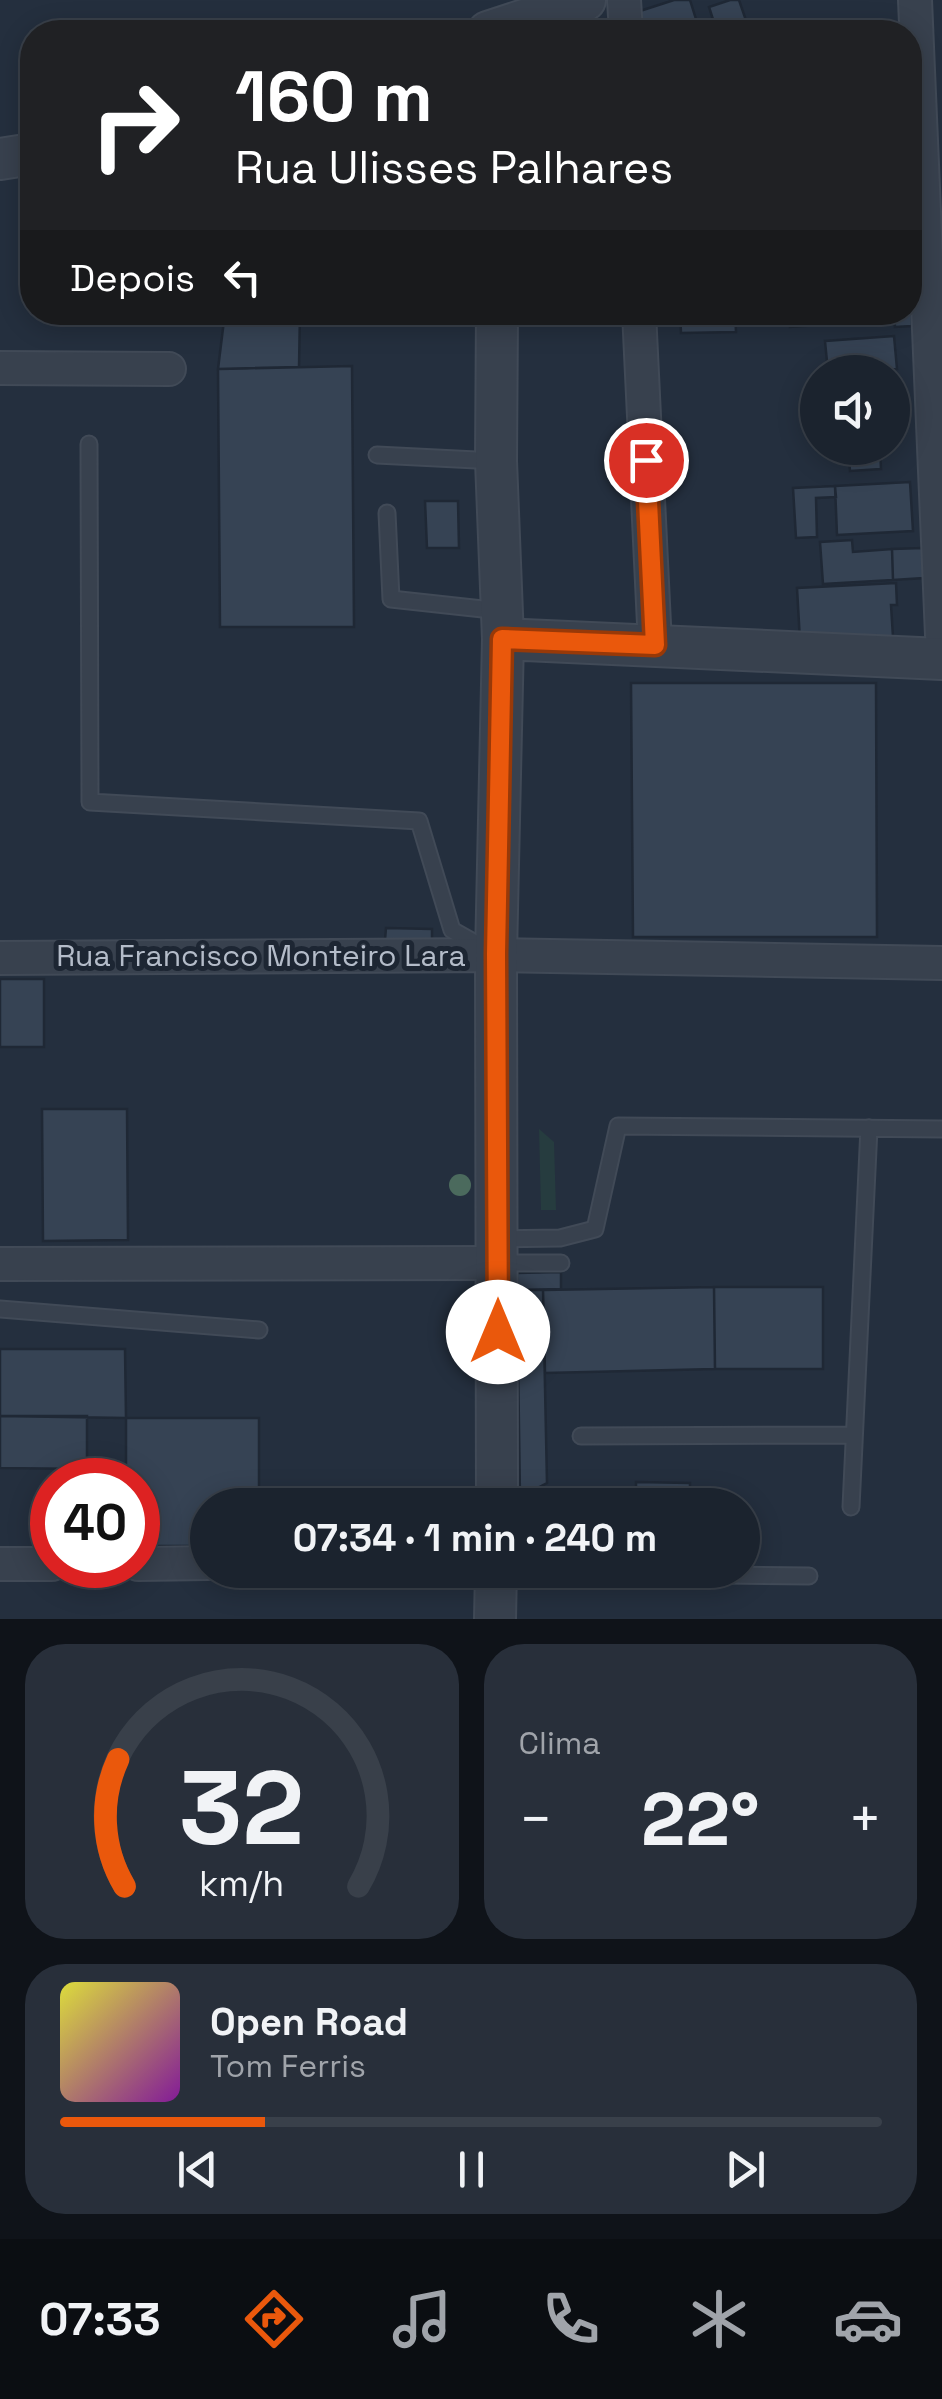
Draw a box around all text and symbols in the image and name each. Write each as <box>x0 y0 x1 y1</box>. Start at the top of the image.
text: 160 m <box>235 52 433 141</box>
icon: right <box>70 60 200 190</box>
text: Rua Ulisses Palhares <box>235 139 673 196</box>
icon: left <box>215 250 270 305</box>
text: Depois <box>70 254 195 302</box>
map controls <box>800 355 910 465</box>
button: sound <box>800 355 910 465</box>
pin <box>604 418 689 503</box>
icon: arrive <box>619 433 674 488</box>
street label: Rua Francisco Monteiro Lara <box>56 936 466 975</box>
position arrow <box>446 1280 550 1384</box>
speed limit sign: 40 <box>30 1458 160 1588</box>
text: 07:34 · 1 min · 240 m <box>293 1514 657 1562</box>
text: Clima <box>519 1723 601 1763</box>
text: 32 <box>179 1742 304 1874</box>
text: 22° <box>641 1771 760 1867</box>
text: − <box>519 1784 553 1854</box>
text: + <box>848 1784 882 1854</box>
text: km/h <box>199 1861 284 1906</box>
text: Open Road <box>210 1998 408 2046</box>
text: Tom Ferris <box>210 2046 366 2086</box>
icon: previous <box>170 2142 225 2197</box>
icon: pause <box>444 2142 499 2197</box>
icon: next <box>718 2142 773 2197</box>
icon: directions <box>239 2284 309 2354</box>
icon: music <box>387 2284 457 2354</box>
icon: phone <box>536 2284 606 2354</box>
icon: climate <box>684 2284 754 2354</box>
icon: car <box>833 2284 903 2354</box>
text: 07:33 <box>39 2291 161 2348</box>

